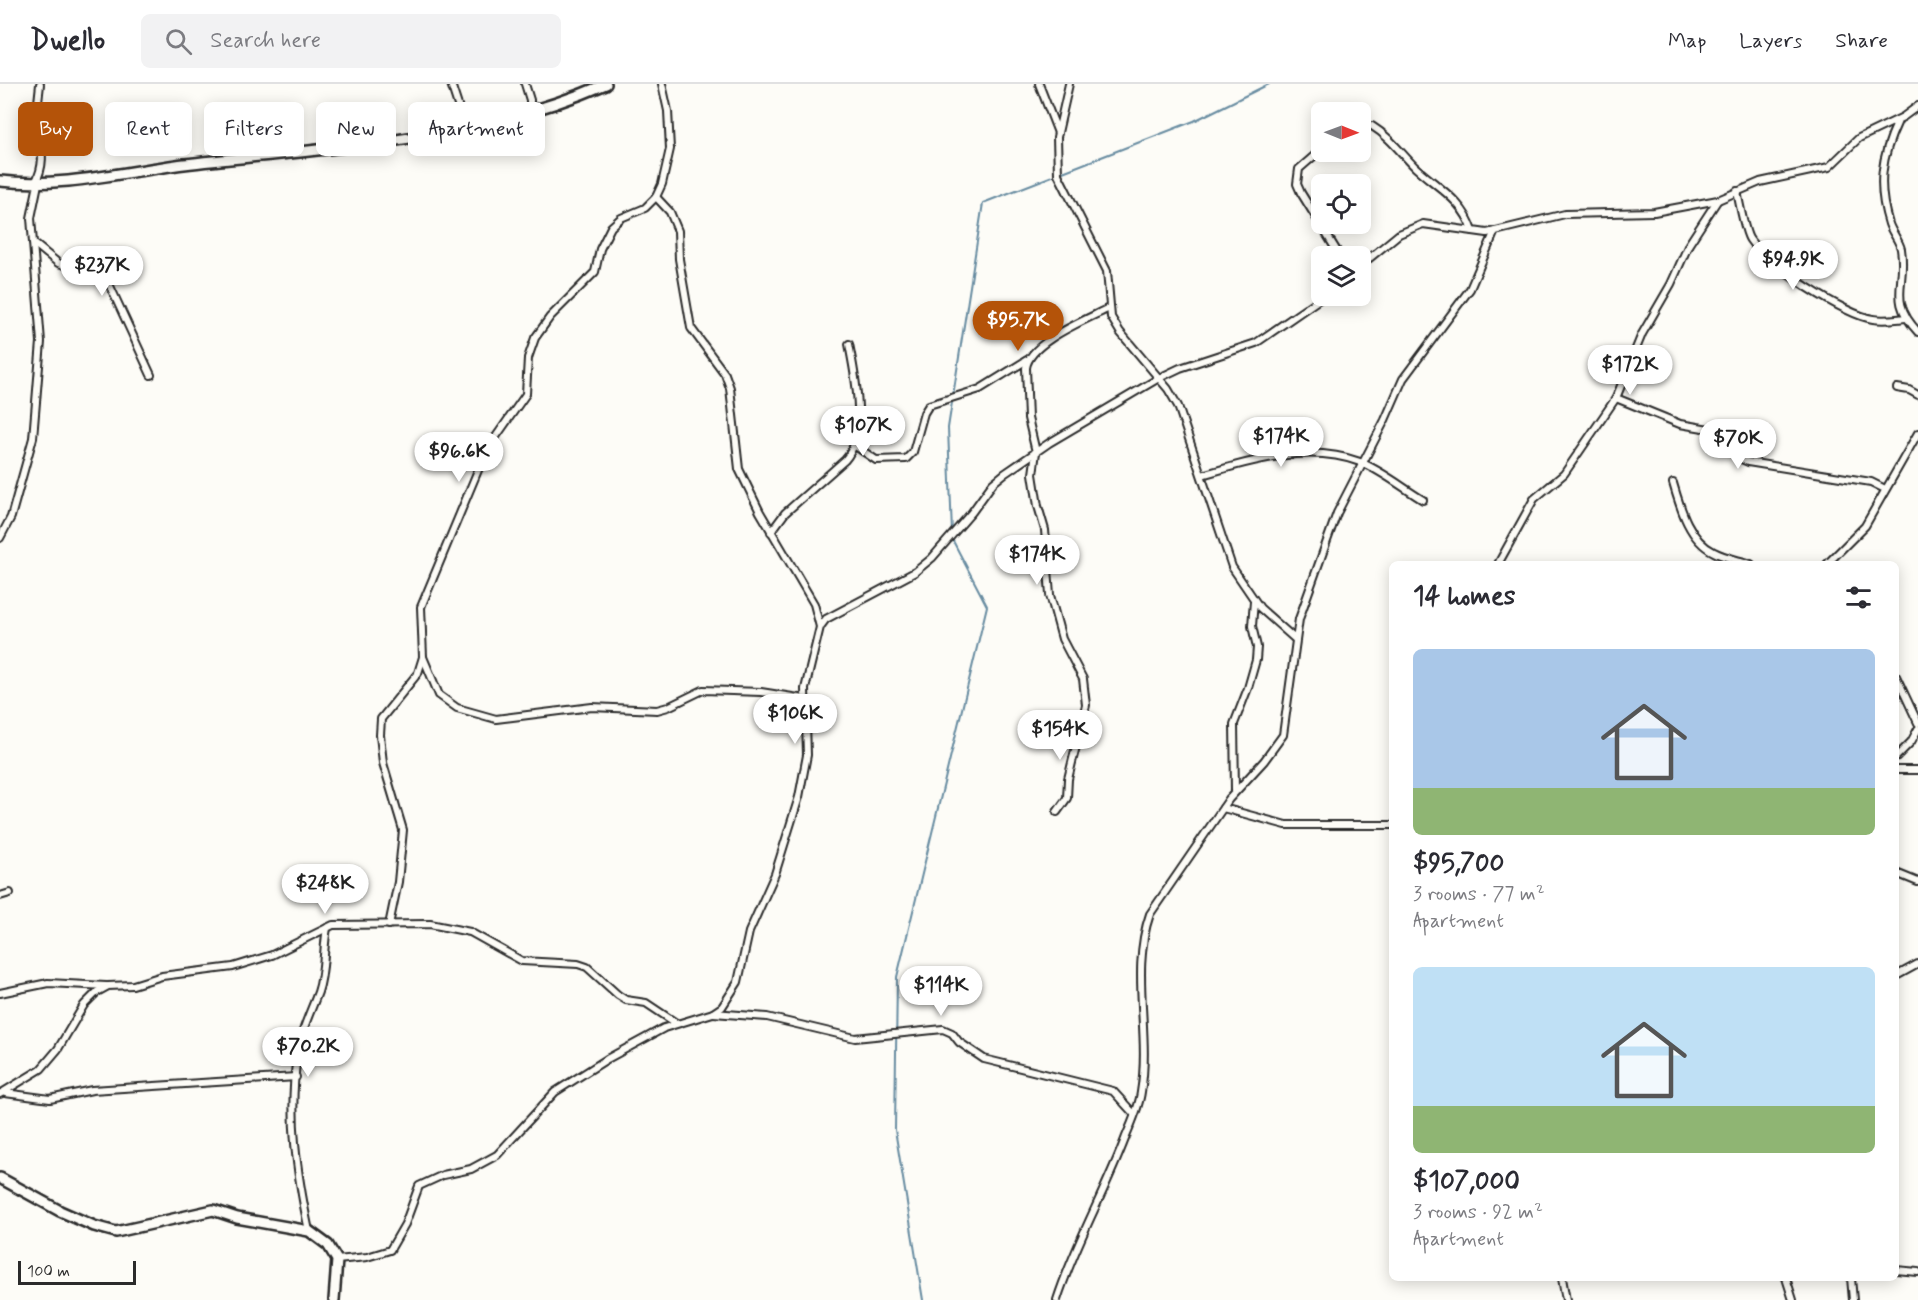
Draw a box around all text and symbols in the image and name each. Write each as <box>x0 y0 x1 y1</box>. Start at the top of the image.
search box <box>141 14 561 68</box>
text: Dwello <box>30 23 105 60</box>
icon: search <box>162 25 195 58</box>
text: Search here <box>210 27 321 55</box>
text: Map <box>1668 27 1706 55</box>
text: Layers <box>1739 27 1802 55</box>
text: Share <box>1835 27 1888 55</box>
chip: Buy <box>18 102 93 156</box>
chip: Rent <box>105 102 192 156</box>
chip: Filters <box>204 102 304 156</box>
chip: New <box>316 102 396 156</box>
chip: Apartment <box>408 102 545 156</box>
north arrow <box>1311 102 1371 162</box>
map controls <box>1311 102 1371 306</box>
button: locate <box>1311 174 1371 234</box>
pin: $94.9K <box>1744 240 1842 291</box>
pin: $237K <box>60 246 144 297</box>
button: layers <box>1311 246 1371 306</box>
text: $94.9K <box>1762 246 1824 273</box>
text: $237K <box>74 252 130 279</box>
pin: $95.7K <box>969 301 1067 352</box>
text: $95.7K <box>987 307 1049 334</box>
pin: $172K <box>1588 345 1672 396</box>
text: $172K <box>1602 351 1658 378</box>
pin: $107K <box>821 406 905 457</box>
text: $107K <box>834 412 892 439</box>
pin: $174K <box>1239 417 1323 468</box>
pin: $70K <box>1702 419 1774 470</box>
text: $174K <box>1253 423 1309 450</box>
text: $70K <box>1713 425 1763 452</box>
pin: $96.6K <box>410 432 508 483</box>
text: $96.6K <box>428 438 490 465</box>
pin: $174K <box>995 535 1079 586</box>
text: $174K <box>1009 541 1065 568</box>
text: 14 homes <box>1413 580 1515 614</box>
icon: filters <box>1842 581 1875 614</box>
icon: home <box>1590 688 1698 796</box>
pin: $106K <box>753 694 837 745</box>
text: $106K <box>767 700 823 727</box>
pin: $154K <box>1018 710 1102 761</box>
text: $154K <box>1031 716 1089 743</box>
text: $95,700 <box>1413 847 1504 881</box>
pin: $248K <box>283 864 367 915</box>
text: $248K <box>296 870 354 897</box>
text: 3 rooms · 77 m² <box>1413 881 1545 908</box>
text: Apartment <box>1413 908 1504 935</box>
pin: $114K <box>899 966 983 1017</box>
text: $114K <box>913 972 969 999</box>
icon: home <box>1590 1006 1698 1114</box>
pin: $70.2K <box>259 1027 357 1078</box>
text: $70.2K <box>276 1033 340 1060</box>
text: $107,000 <box>1413 1165 1520 1199</box>
text: 3 rooms · 92 m² <box>1413 1199 1543 1226</box>
text: Apartment <box>1413 1226 1504 1253</box>
scale bar <box>18 1258 136 1286</box>
text: 100 m <box>27 1261 70 1282</box>

